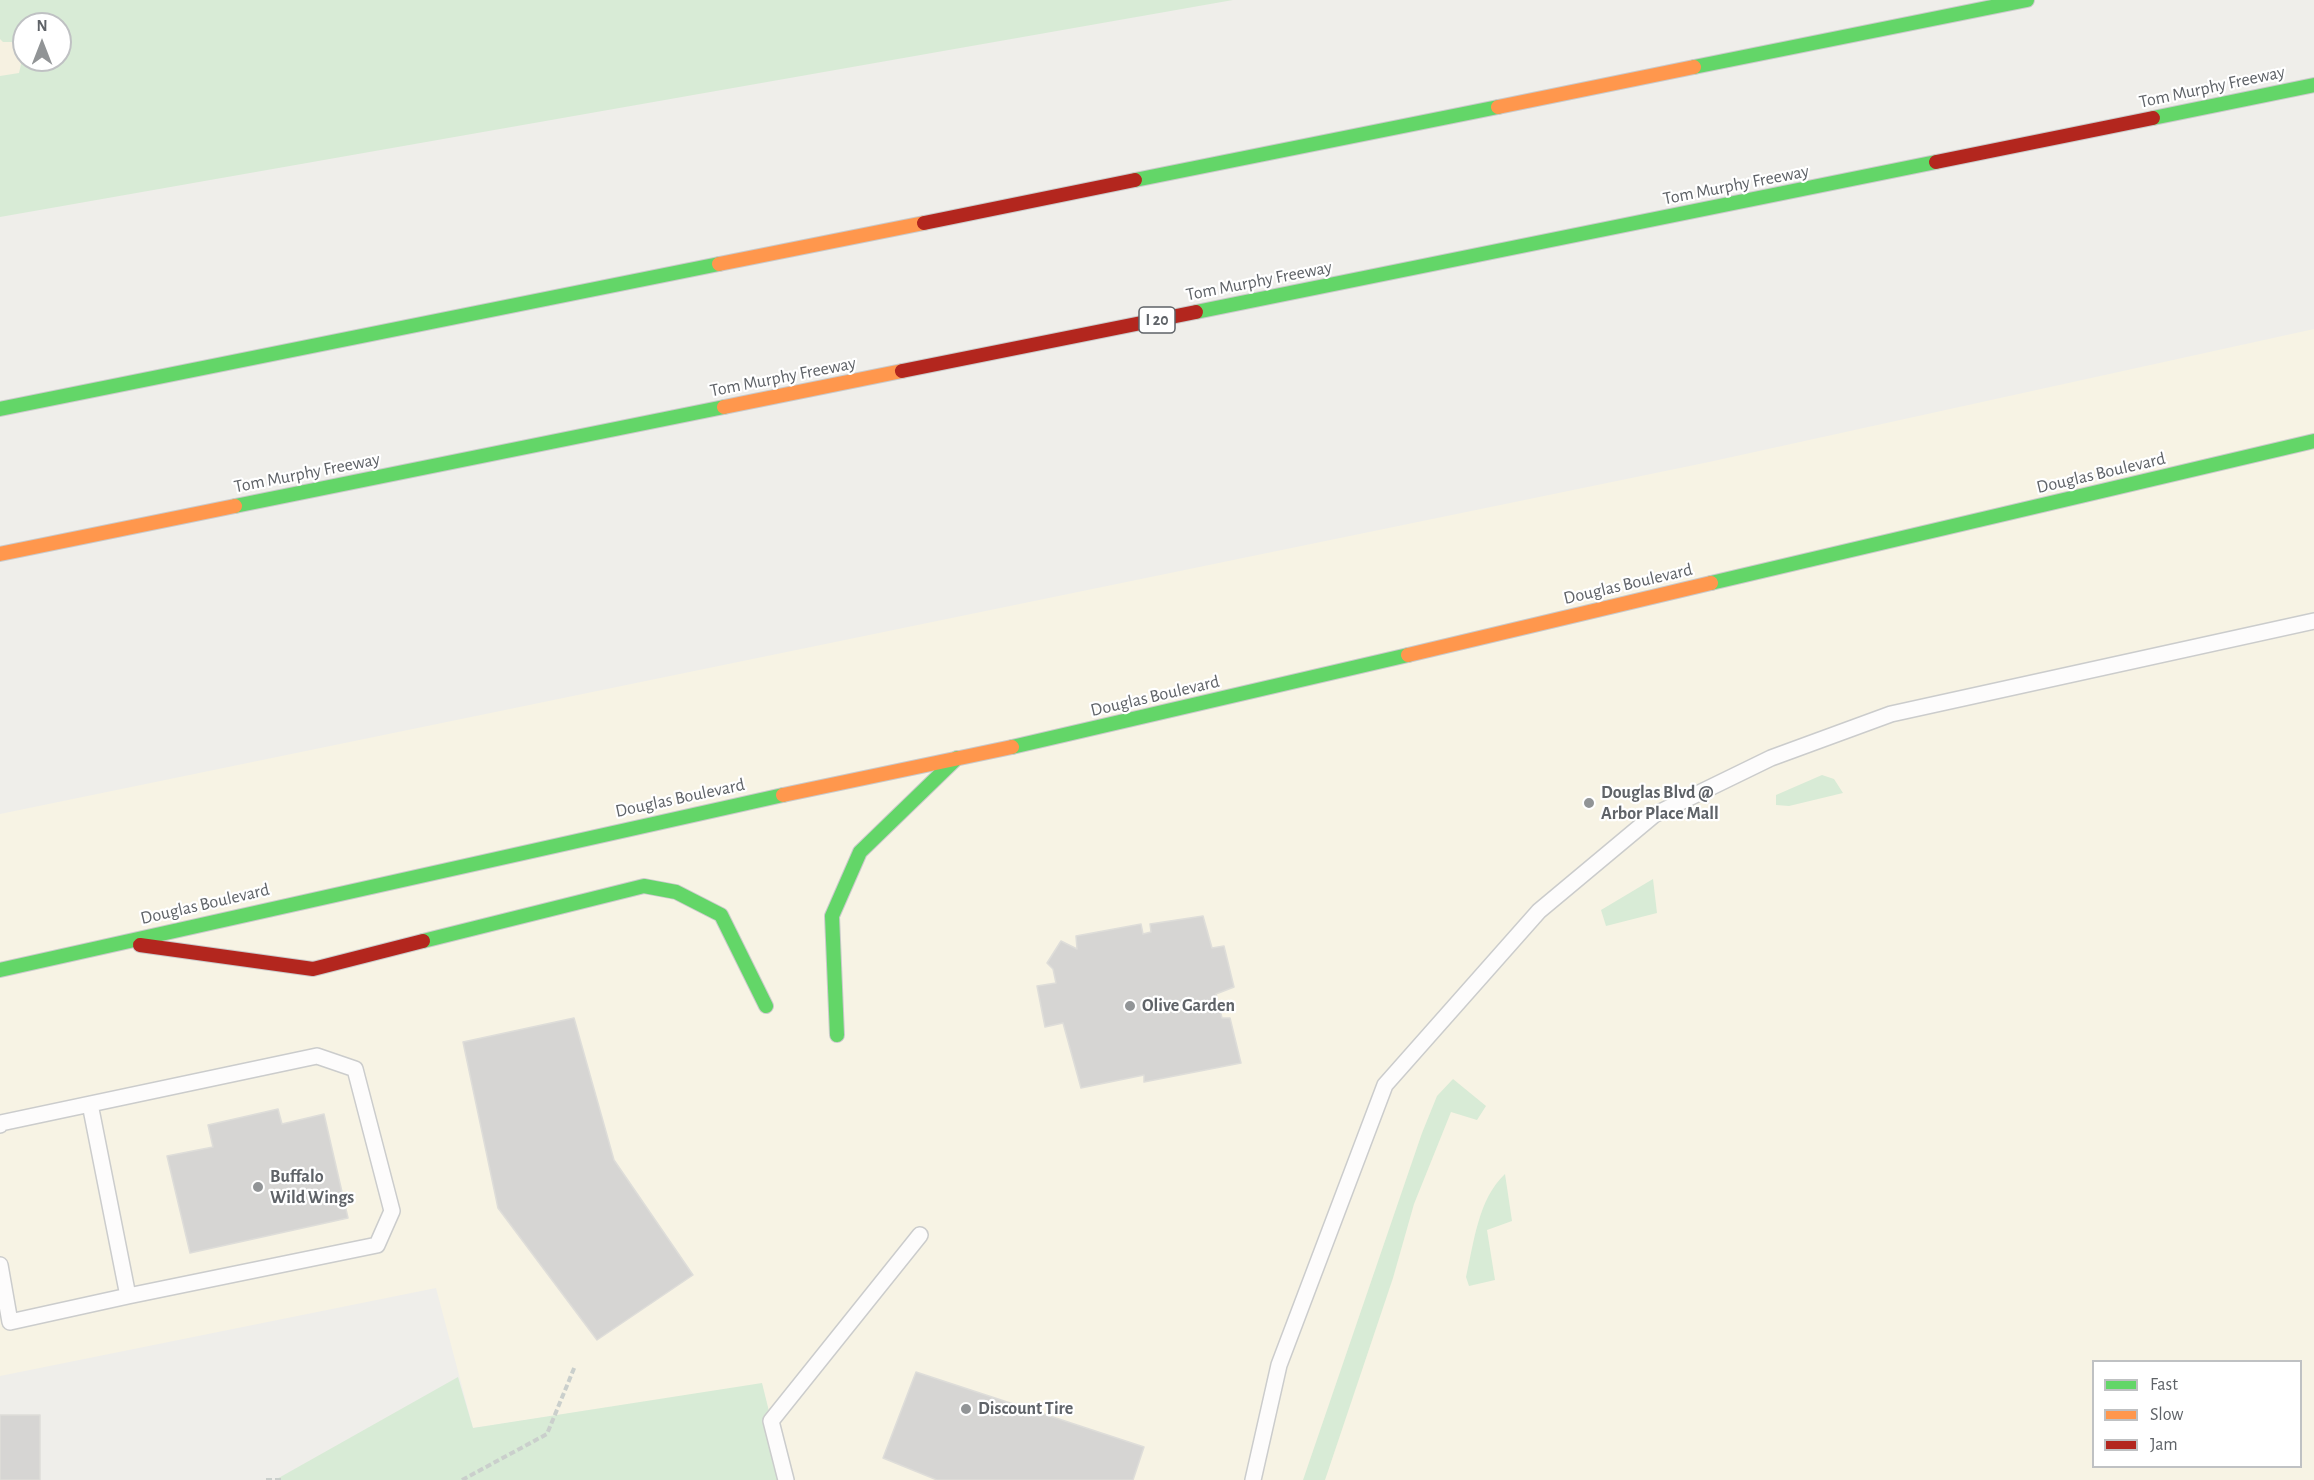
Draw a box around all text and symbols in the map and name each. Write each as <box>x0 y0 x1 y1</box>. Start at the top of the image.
north arrow <box>12 12 72 72</box>
text: N <box>36 18 48 34</box>
street label: Tom Murphy Freeway <box>2137 61 2287 113</box>
street label: Tom Murphy Freeway <box>1661 160 1811 210</box>
street label: Tom Murphy Freeway <box>1184 256 1334 306</box>
road number: I 20 <box>1139 307 1175 333</box>
street label: Tom Murphy Freeway <box>708 352 858 402</box>
street label: Tom Murphy Freeway <box>232 448 382 498</box>
street label: Douglas Boulevard <box>2034 448 2168 498</box>
street label: Douglas Boulevard <box>1561 559 1695 609</box>
street label: Douglas Boulevard <box>1088 671 1222 721</box>
street label: Douglas Boulevard <box>613 774 747 822</box>
place label: Douglas Blvd @ Arbor Place Mall <box>1601 782 1719 824</box>
marker: Douglas Blvd @ Arbor Place Mall <box>1582 796 1596 810</box>
street label: Douglas Boulevard <box>138 879 272 929</box>
place label: Olive Garden <box>1142 995 1235 1017</box>
marker: Olive Garden <box>1123 999 1137 1013</box>
place label: Buffalo Wild Wings <box>270 1166 354 1208</box>
marker: Buffalo Wild Wings <box>251 1180 265 1194</box>
legend <box>2092 1360 2302 1468</box>
text: Fast <box>2150 1376 2178 1394</box>
place label: Discount Tire <box>978 1398 1073 1420</box>
marker: Discount Tire <box>959 1402 973 1416</box>
text: Slow <box>2150 1406 2183 1424</box>
text: Jam <box>2150 1436 2178 1454</box>

